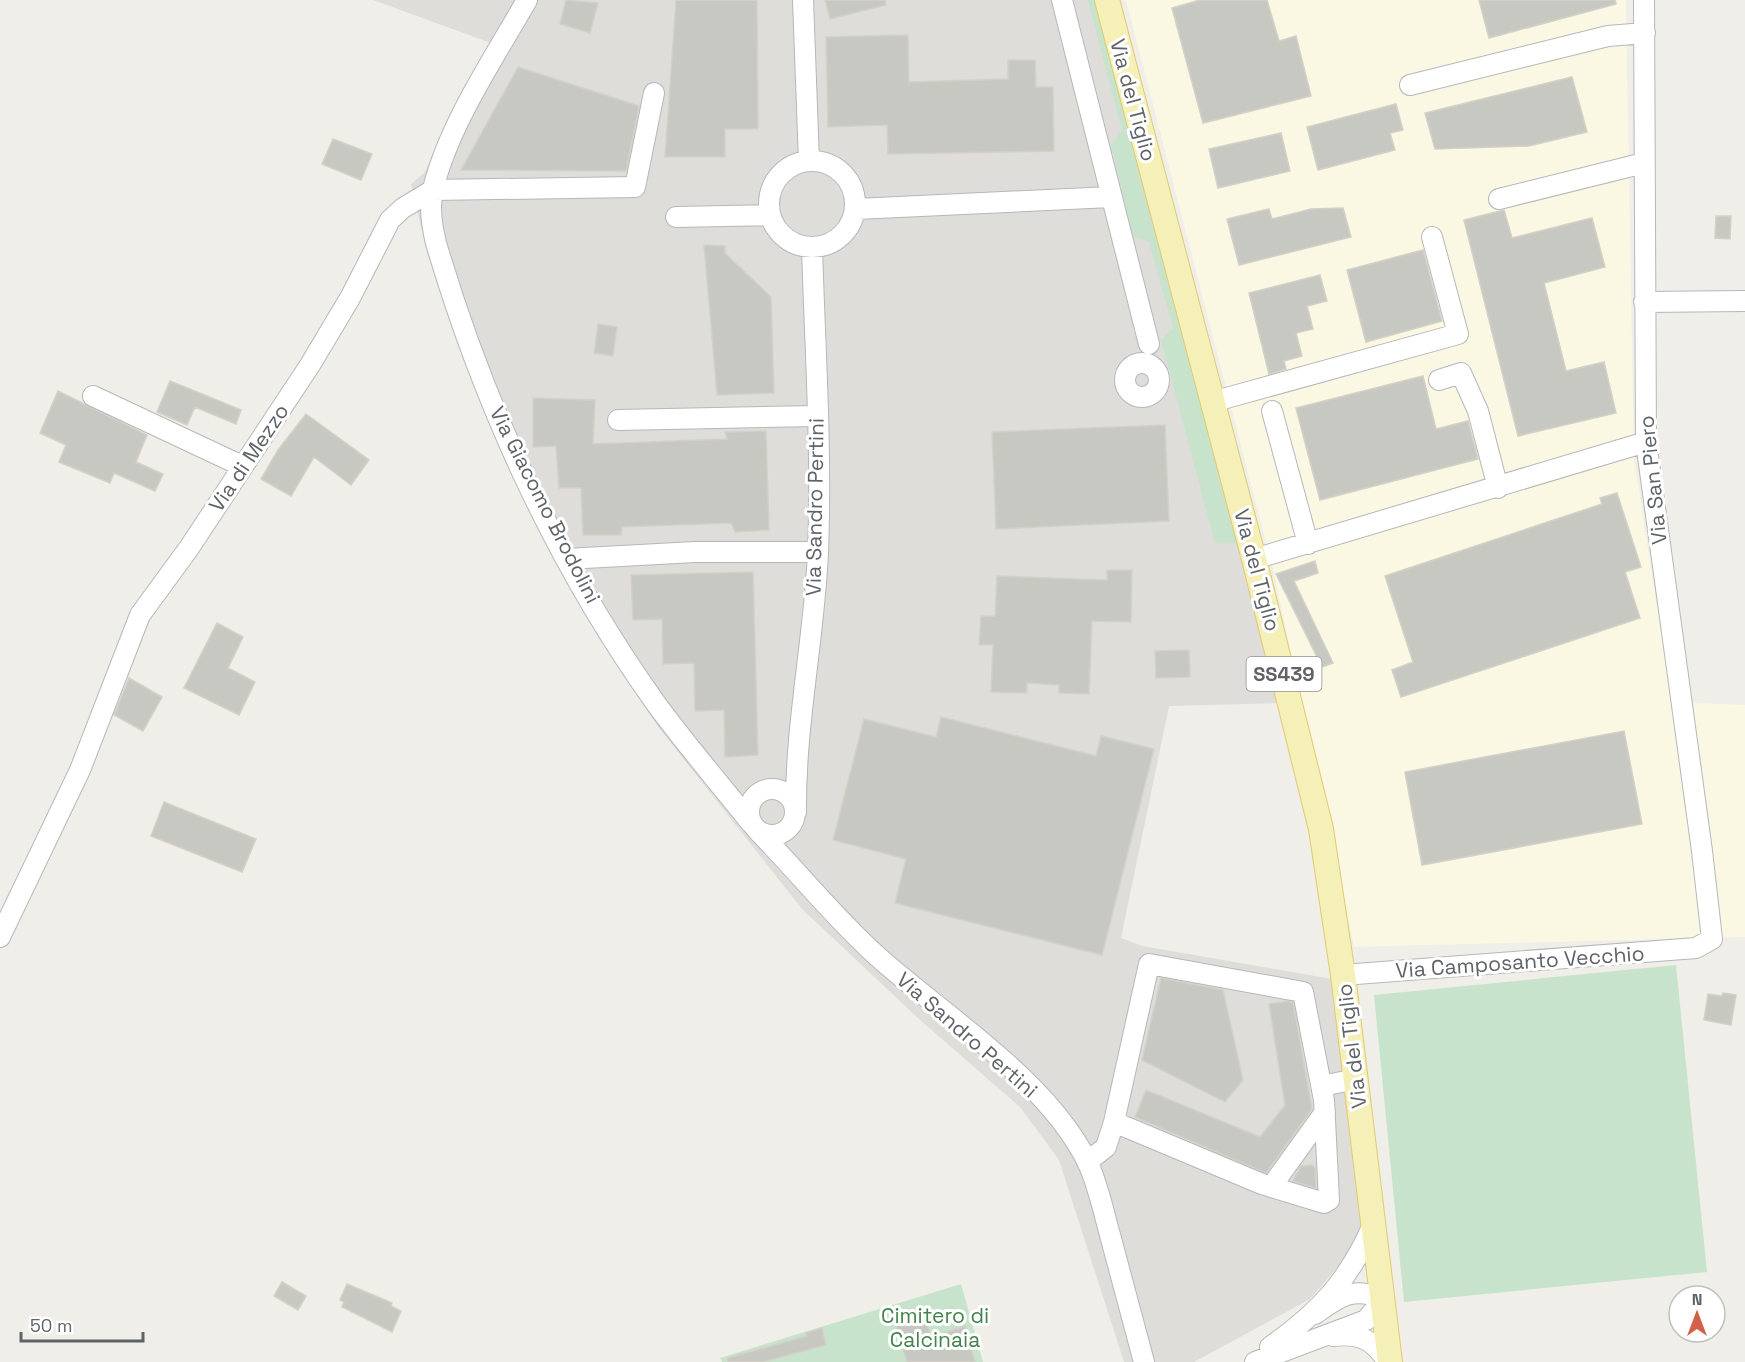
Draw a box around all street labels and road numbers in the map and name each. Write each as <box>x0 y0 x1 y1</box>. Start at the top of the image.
street label: Via del Tiglio <box>1104 36 1163 164</box>
street label: Via di Mezzo <box>203 399 295 517</box>
street label: Via Giacomo Brodolini <box>484 402 607 608</box>
street label: Via San Piero <box>1632 414 1673 546</box>
street label: Via Sandro Pertini <box>799 418 830 596</box>
street label: Via del Tiglio <box>1228 506 1287 634</box>
road number: SS439 <box>1246 657 1322 691</box>
street label: Via Camposanto Vecchio <box>1395 939 1645 984</box>
street label: Via Sandro Pertini <box>891 966 1043 1103</box>
street label: Via del Tiglio <box>1330 982 1373 1110</box>

